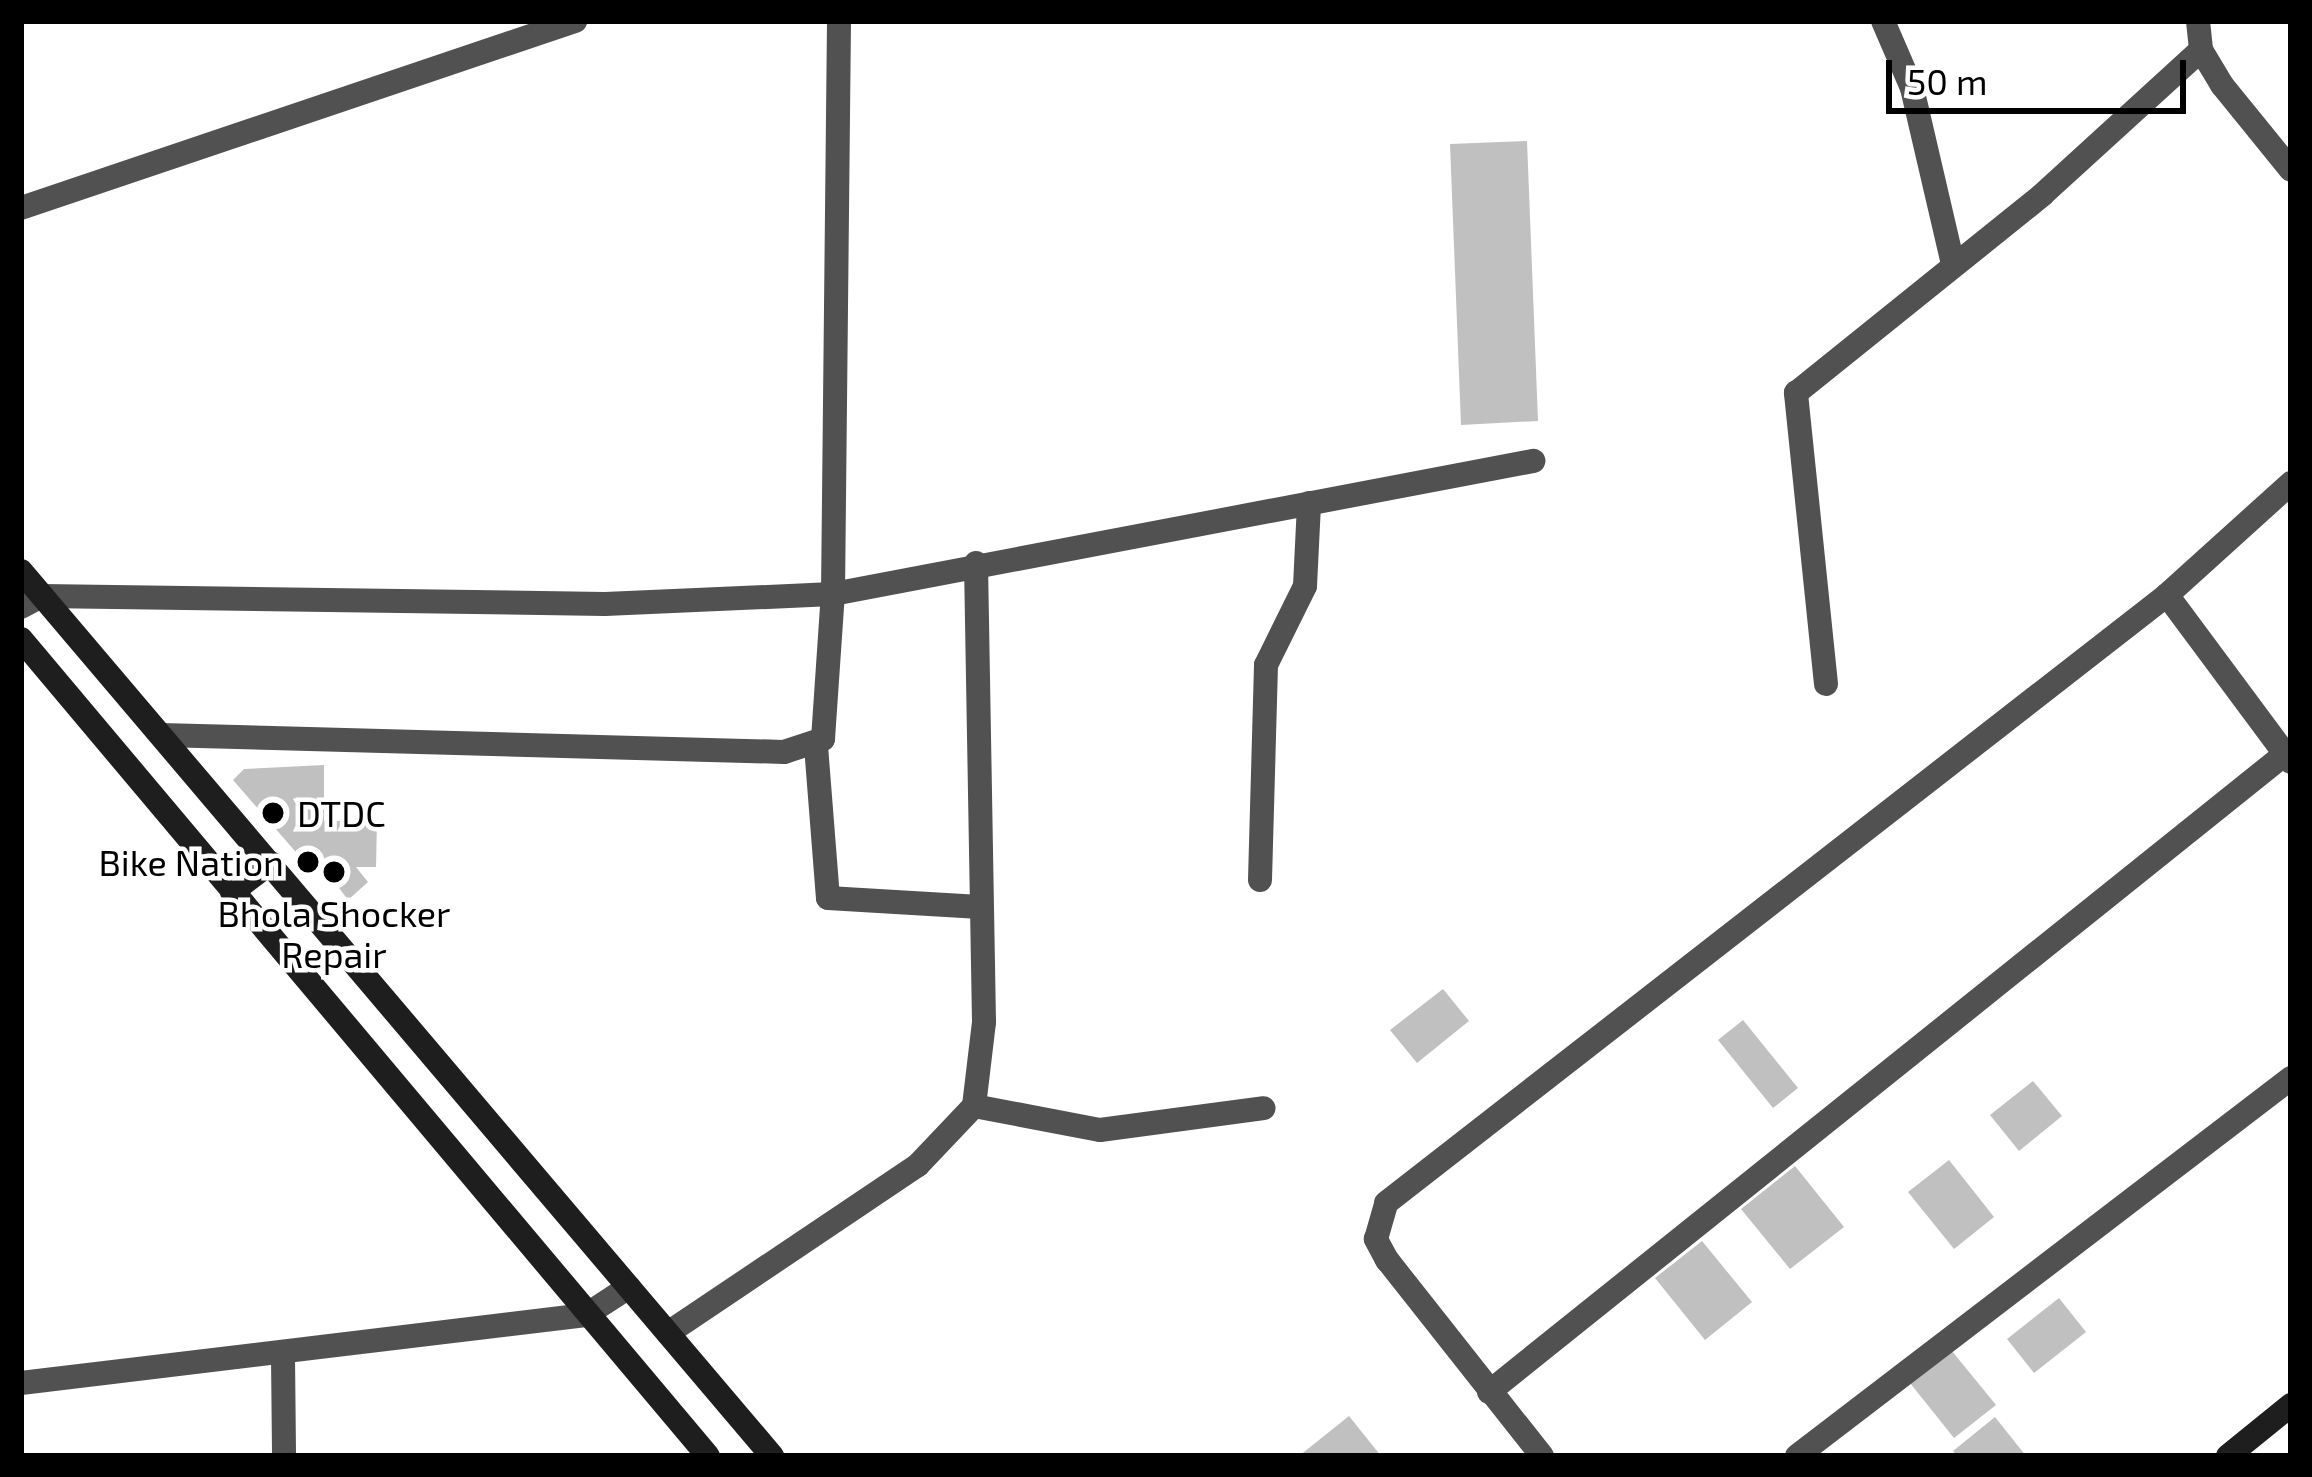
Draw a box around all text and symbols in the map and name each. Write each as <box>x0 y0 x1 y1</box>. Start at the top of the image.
scale bar <box>1892 36 2192 110</box>
text: 50 m <box>1907 59 1988 102</box>
place label: DTDC <box>297 791 386 835</box>
marker: DTDC <box>260 800 286 826</box>
place label: Bike Nation <box>98 840 284 884</box>
marker: Bike Nation <box>295 849 321 875</box>
marker: Bhola Shocker Repair <box>321 859 347 885</box>
place label: Bhola Shocker Repair <box>218 890 450 975</box>

